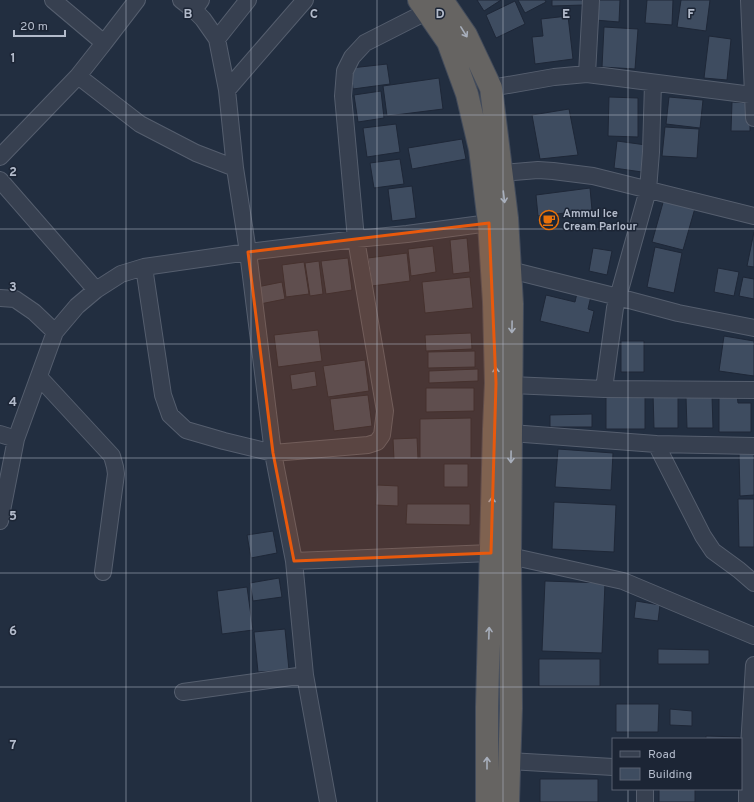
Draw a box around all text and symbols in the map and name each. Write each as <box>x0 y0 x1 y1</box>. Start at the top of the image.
text: B <box>184 7 193 23</box>
text: C <box>310 7 318 23</box>
text: D <box>435 7 445 23</box>
text: E <box>562 7 570 23</box>
text: F <box>687 7 695 23</box>
scale bar <box>14 12 65 38</box>
text: 20 m <box>20 19 48 35</box>
one-way arrow <box>461 26 469 38</box>
text: 1 <box>10 51 16 67</box>
text: 2 <box>9 165 17 181</box>
one-way arrow <box>500 190 508 203</box>
place label: Ammul Ice Cream Parlour <box>563 207 637 234</box>
cafe icon: Ammul Ice Cream Parlour <box>538 209 560 231</box>
text: 3 <box>9 280 17 296</box>
one-way arrow <box>508 320 516 333</box>
one-way arrow <box>492 367 500 380</box>
text: 4 <box>9 395 17 411</box>
one-way arrow <box>507 450 515 463</box>
one-way arrow <box>488 497 496 510</box>
text: 5 <box>9 509 17 525</box>
text: 6 <box>9 624 17 640</box>
one-way arrow <box>486 627 493 640</box>
text: 7 <box>10 738 17 754</box>
legend <box>612 738 742 790</box>
text: Road <box>648 747 676 763</box>
one-way arrow <box>483 757 491 770</box>
text: Building <box>648 767 692 783</box>

